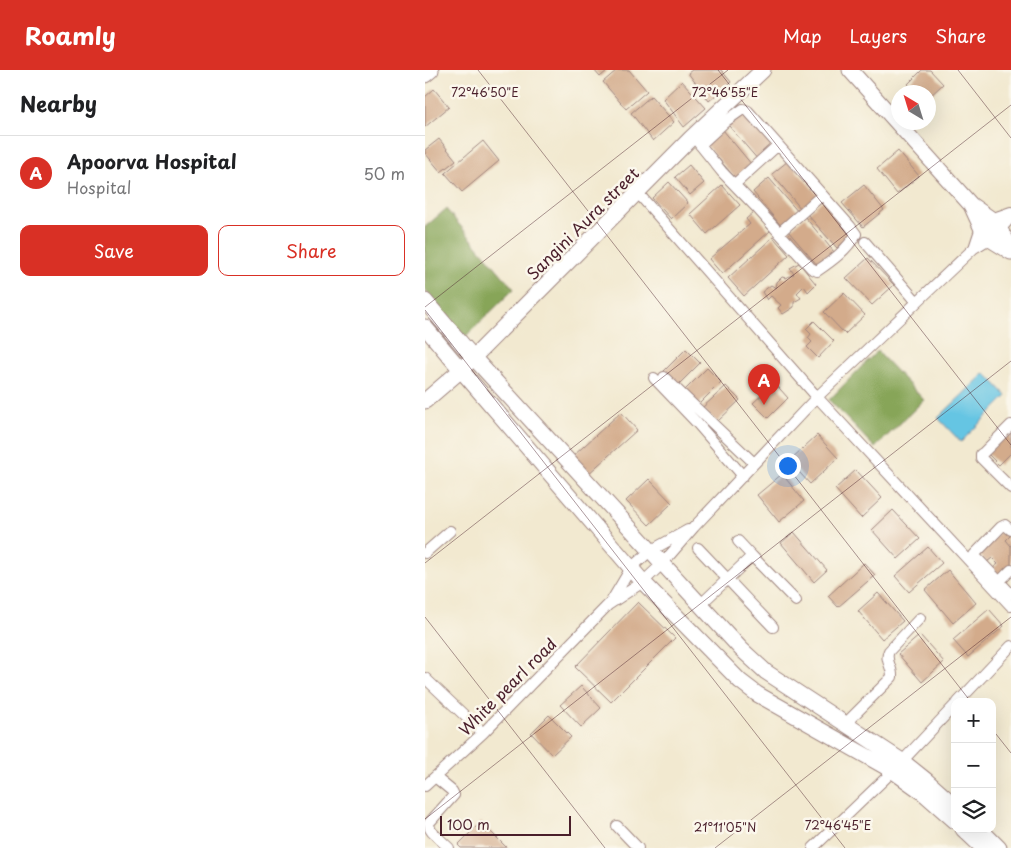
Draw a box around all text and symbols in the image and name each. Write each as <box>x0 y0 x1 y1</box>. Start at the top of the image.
text: Roamly <box>25 17 116 53</box>
text: Map <box>783 22 822 49</box>
text: Layers <box>850 22 907 49</box>
text: Share <box>935 22 986 49</box>
text: 72°46'50"E <box>451 83 519 101</box>
text: 72°46'55"E <box>692 83 758 101</box>
north arrow <box>891 85 936 130</box>
text: Nearby <box>20 87 97 119</box>
text: Apoorva Hospital <box>67 147 236 175</box>
text: A <box>30 161 42 185</box>
text: 50 m <box>364 161 405 185</box>
street label: Sangini Aura street <box>520 161 644 285</box>
text: Hospital <box>67 175 131 199</box>
button: Save <box>20 225 208 276</box>
button: Share <box>218 225 405 276</box>
pin: A <box>748 364 780 405</box>
your location <box>775 453 801 479</box>
street label: White pearl road <box>453 632 561 740</box>
map controls <box>951 698 996 833</box>
button: + <box>951 698 996 743</box>
button: − <box>951 743 996 788</box>
button: layers <box>951 788 996 833</box>
scale bar <box>440 813 571 836</box>
text: 100 m <box>447 814 490 835</box>
text: 72°46'45"E <box>805 816 871 834</box>
text: 21°11'05"N <box>694 818 756 836</box>

